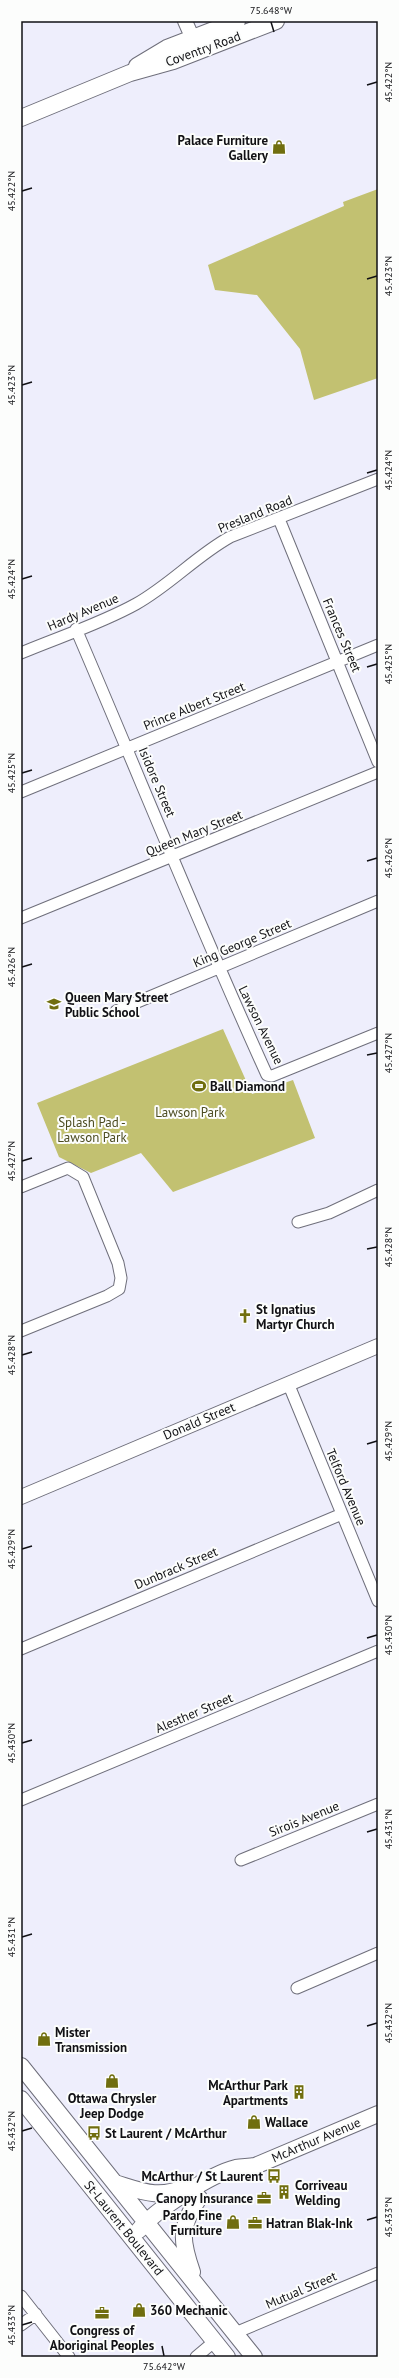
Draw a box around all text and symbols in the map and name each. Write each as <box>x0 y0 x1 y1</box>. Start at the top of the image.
text: 75.648°W <box>250 4 293 17</box>
street label: Coventry Road <box>163 27 243 71</box>
text: 45.422°N <box>382 62 395 102</box>
place label: Palace Furniture Gallery <box>177 132 269 164</box>
shop icon: Palace Furniture Gallery <box>271 139 287 155</box>
text: 45.422°N <box>5 171 18 211</box>
text: 45.423°N <box>382 256 395 296</box>
text: 45.423°N <box>5 365 18 405</box>
text: 45.424°N <box>382 450 395 490</box>
street label: Presland Road <box>215 491 295 537</box>
text: 45.424°N <box>5 559 18 599</box>
street label: Hardy Avenue <box>45 589 121 635</box>
street label: Frances Street <box>319 595 365 675</box>
text: 45.425°N <box>382 644 395 684</box>
street label: Prince Albert Street <box>141 678 248 734</box>
street label: Isidore Street <box>135 744 180 820</box>
text: 45.425°N <box>5 753 18 793</box>
street label: Queen Mary Street <box>143 806 245 860</box>
text: 45.426°N <box>382 838 395 878</box>
street label: King George Street <box>190 914 294 971</box>
text: 45.426°N <box>5 947 18 987</box>
street label: Lawson Avenue <box>235 983 287 1067</box>
place label: Queen Mary Street Public School <box>65 989 169 1021</box>
school or university icon: Queen Mary Street Public School <box>46 996 62 1012</box>
text: 45.427°N <box>382 1033 395 1073</box>
sports icon: Ball Diamond <box>191 1078 207 1094</box>
place label: Ball Diamond <box>210 1078 285 1095</box>
park label: Lawson Park <box>155 1104 225 1121</box>
park label: Splash Pad - Lawson Park <box>57 1114 127 1146</box>
text: 45.427°N <box>5 1141 18 1181</box>
text: 45.428°N <box>382 1227 395 1267</box>
place label: St Ignatius Martyr Church <box>256 1301 335 1333</box>
church icon: St Ignatius Martyr Church <box>237 1308 253 1324</box>
text: 45.428°N <box>5 1335 18 1375</box>
street label: Donald Street <box>160 1398 238 1444</box>
text: 45.429°N <box>382 1421 395 1461</box>
street label: Telford Avenue <box>322 1446 370 1528</box>
text: 45.429°N <box>5 1529 18 1569</box>
street label: Dunbrack Street <box>132 1543 221 1593</box>
text: 45.430°N <box>382 1615 395 1655</box>
street label: Alesther Street <box>153 1689 236 1737</box>
text: 45.430°N <box>5 1723 18 1763</box>
street label: Sirois Avenue <box>266 1797 342 1841</box>
text: 45.431°N <box>382 1809 395 1849</box>
text: 45.431°N <box>5 1917 18 1957</box>
text: 45.432°N <box>382 2003 395 2043</box>
place label: Mister Transmission <box>55 2024 127 2056</box>
shop icon: Mister Transmission <box>36 2031 52 2047</box>
shop icon: Ottawa Chrysler Jeep Dodge <box>104 2073 120 2089</box>
place label: McArthur Park Apartments <box>208 2077 289 2109</box>
building icon: McArthur Park Apartments <box>291 2084 307 2100</box>
place label: Ottawa Chrysler Jeep Dodge <box>68 2090 157 2122</box>
text: 45.432°N <box>5 2111 18 2151</box>
shop icon: Wallace <box>246 2114 262 2130</box>
place label: Wallace <box>265 2114 309 2131</box>
street label: McArthur Avenue <box>269 2114 363 2166</box>
bus stop icon: St Laurent / McArthur <box>86 2125 102 2141</box>
place label: St Laurent / McArthur <box>105 2125 227 2142</box>
place label: McArthur / St Laurent <box>141 2168 263 2185</box>
bus stop icon: McArthur / St Laurent <box>266 2168 282 2184</box>
street label: St-Laurent Boulevard <box>80 2177 168 2279</box>
place label: Corriveau Welding <box>295 2177 348 2209</box>
building icon: Corriveau Welding <box>276 2184 292 2200</box>
place label: Canopy Insurance <box>156 2190 253 2207</box>
office icon: Canopy Insurance <box>256 2190 272 2206</box>
text: 45.433°N <box>382 2197 395 2237</box>
place label: Pardo Fine Furniture <box>163 2207 222 2239</box>
shop icon: Pardo Fine Furniture <box>225 2214 241 2230</box>
office icon: Hatran Blak-Ink <box>247 2215 263 2231</box>
place label: Hatran Blak-Ink <box>266 2215 353 2232</box>
street label: Mutual Street <box>263 2267 340 2313</box>
shop icon: 360 Mechanic <box>131 2302 147 2318</box>
place label: 360 Mechanic <box>150 2302 228 2319</box>
text: 45.433°N <box>5 2305 18 2345</box>
office icon: Congress of Aboriginal Peoples <box>94 2305 110 2321</box>
place label: Congress of Aboriginal Peoples <box>50 2322 155 2354</box>
text: 75.642°W <box>143 2360 186 2373</box>

